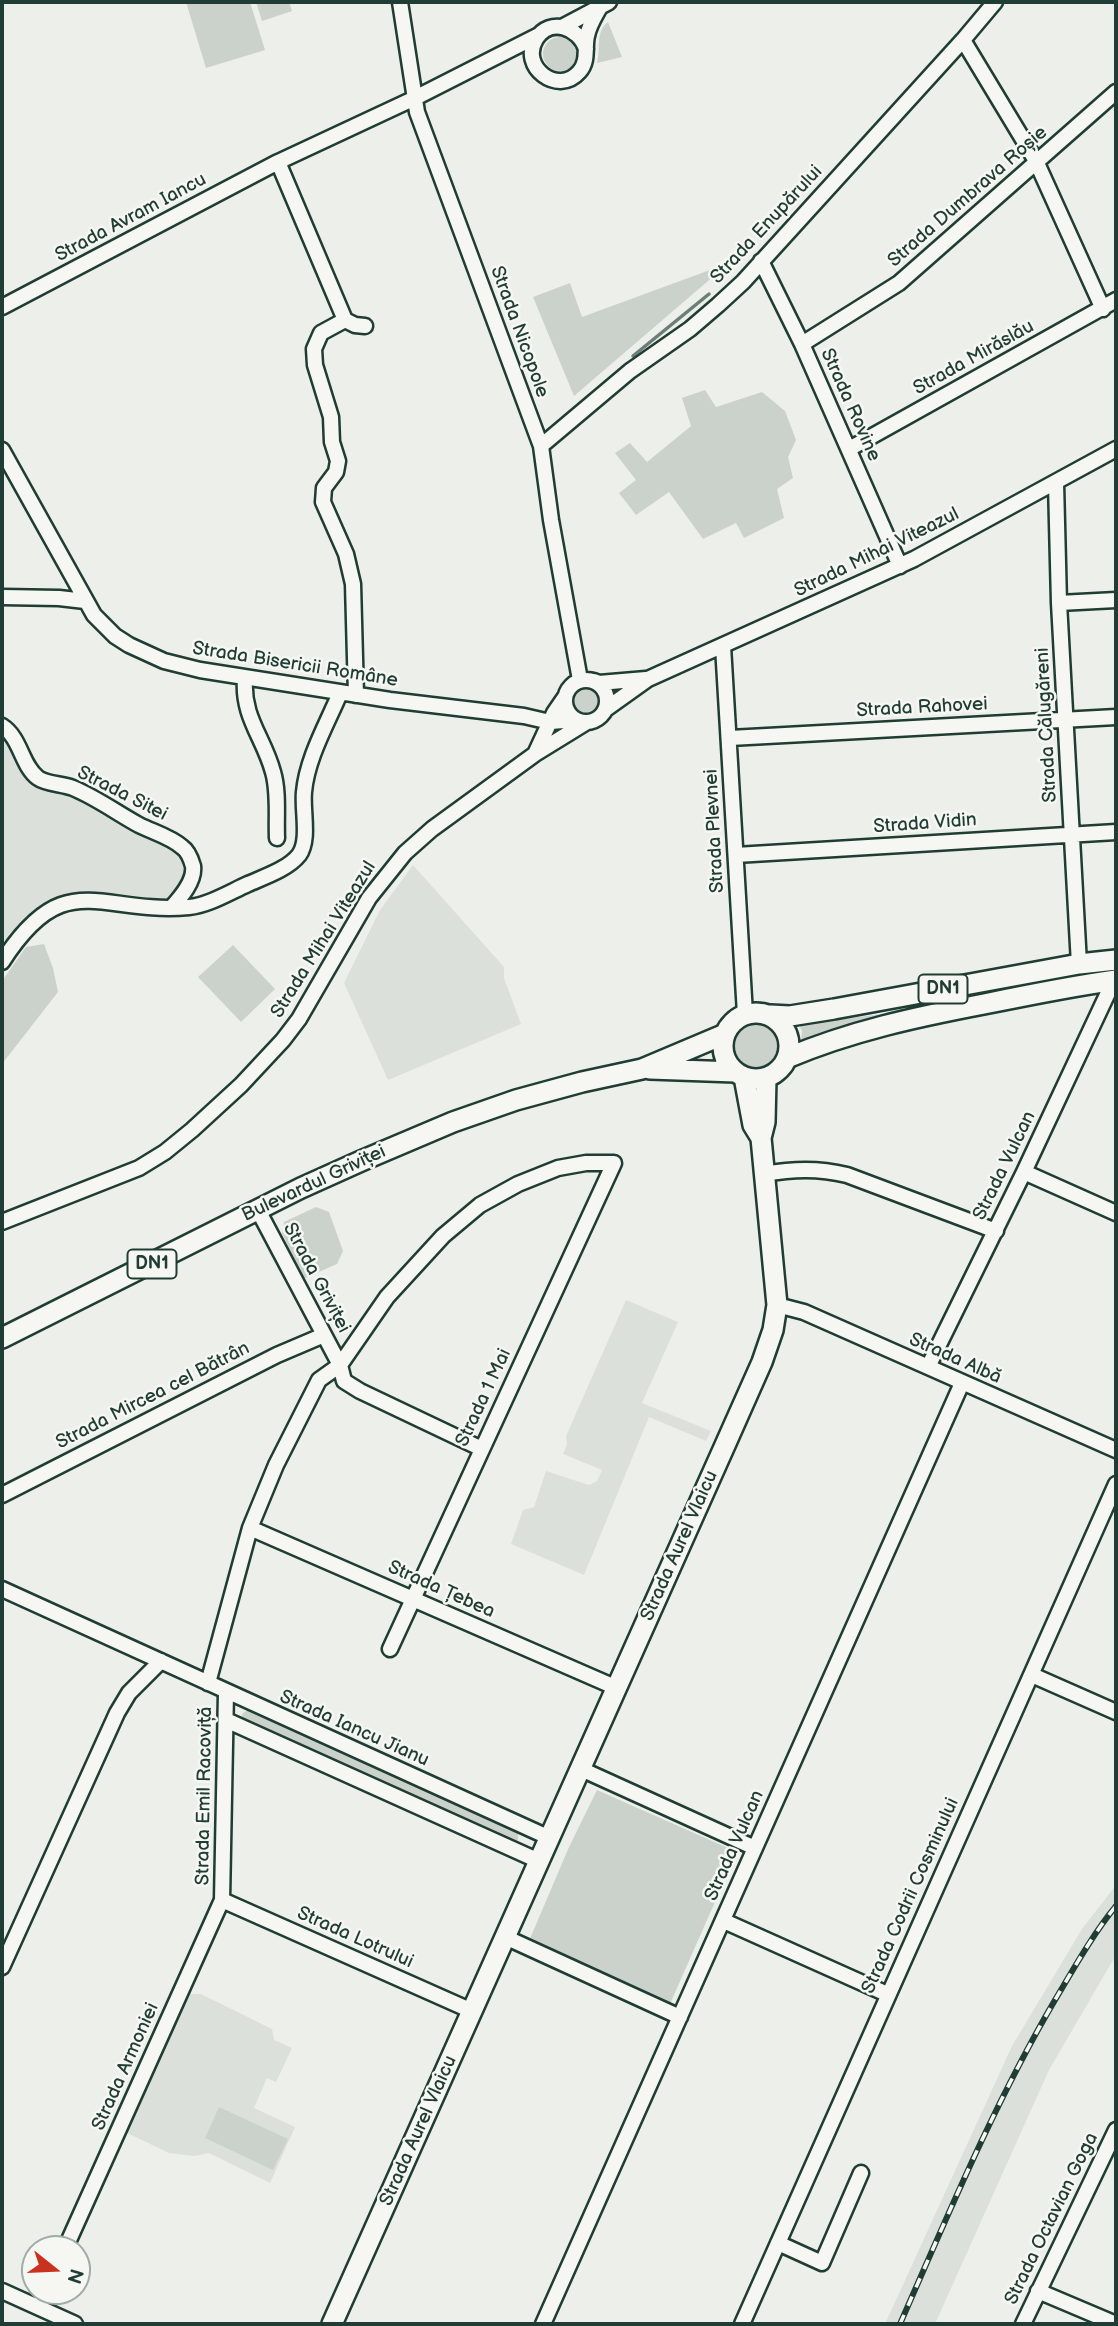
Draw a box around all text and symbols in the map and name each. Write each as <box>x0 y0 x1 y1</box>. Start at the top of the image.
street label: Strada Dumbrava Roșie <box>884 122 1052 272</box>
street label: Strada Enupărului <box>706 161 828 289</box>
street label: Strada Avram Iancu <box>52 169 210 267</box>
street label: Strada Nicopole <box>485 263 553 401</box>
street label: Strada Mirăslău <box>910 315 1038 401</box>
street label: Strada Rovine <box>815 345 885 465</box>
street label: Strada Mihai Viteazul <box>791 503 963 603</box>
street label: Strada Bisericii Române <box>191 637 399 693</box>
street label: Strada Călugăreni <box>1032 647 1062 803</box>
street label: Strada Rahovei <box>856 693 988 723</box>
street label: Strada Sitei <box>73 762 171 826</box>
street label: Strada Plevnei <box>700 768 730 894</box>
street label: Strada Vidin <box>873 809 977 839</box>
street label: Strada Mihai Viteazul <box>267 857 381 1023</box>
road number: DN1 <box>918 974 968 1004</box>
street label: Strada Vulcan <box>969 1108 1041 1224</box>
street label: Bulevardul Griviței <box>239 1141 389 1227</box>
street label: Strada Griviței <box>277 1219 355 1337</box>
road number: DN1 <box>128 1250 176 1279</box>
street label: Strada Albă <box>905 1329 1005 1389</box>
street label: Strada Mircea cel Bătrân <box>52 1337 254 1455</box>
street label: Strada 1 Mai <box>451 1345 517 1451</box>
street label: Strada Aurel Vlaicu <box>637 1467 723 1625</box>
street label: Strada Țebea <box>384 1556 498 1624</box>
street label: Strada Iancu Jianu <box>276 1686 432 1772</box>
street label: Strada Emil Racoviță <box>192 1706 218 1886</box>
street label: Strada Vulcan <box>700 1787 770 1905</box>
street label: Strada Codrii Cosminului <box>858 1795 964 1997</box>
street label: Strada Lotrului <box>293 1902 417 1974</box>
street label: Strada Armoniei <box>88 2000 164 2134</box>
street label: Strada Aurel Vlaicu <box>376 2052 462 2210</box>
street label: Strada Octavian Goga <box>1000 2129 1104 2309</box>
north arrow <box>21 2235 91 2305</box>
text: N <box>61 2266 88 2286</box>

